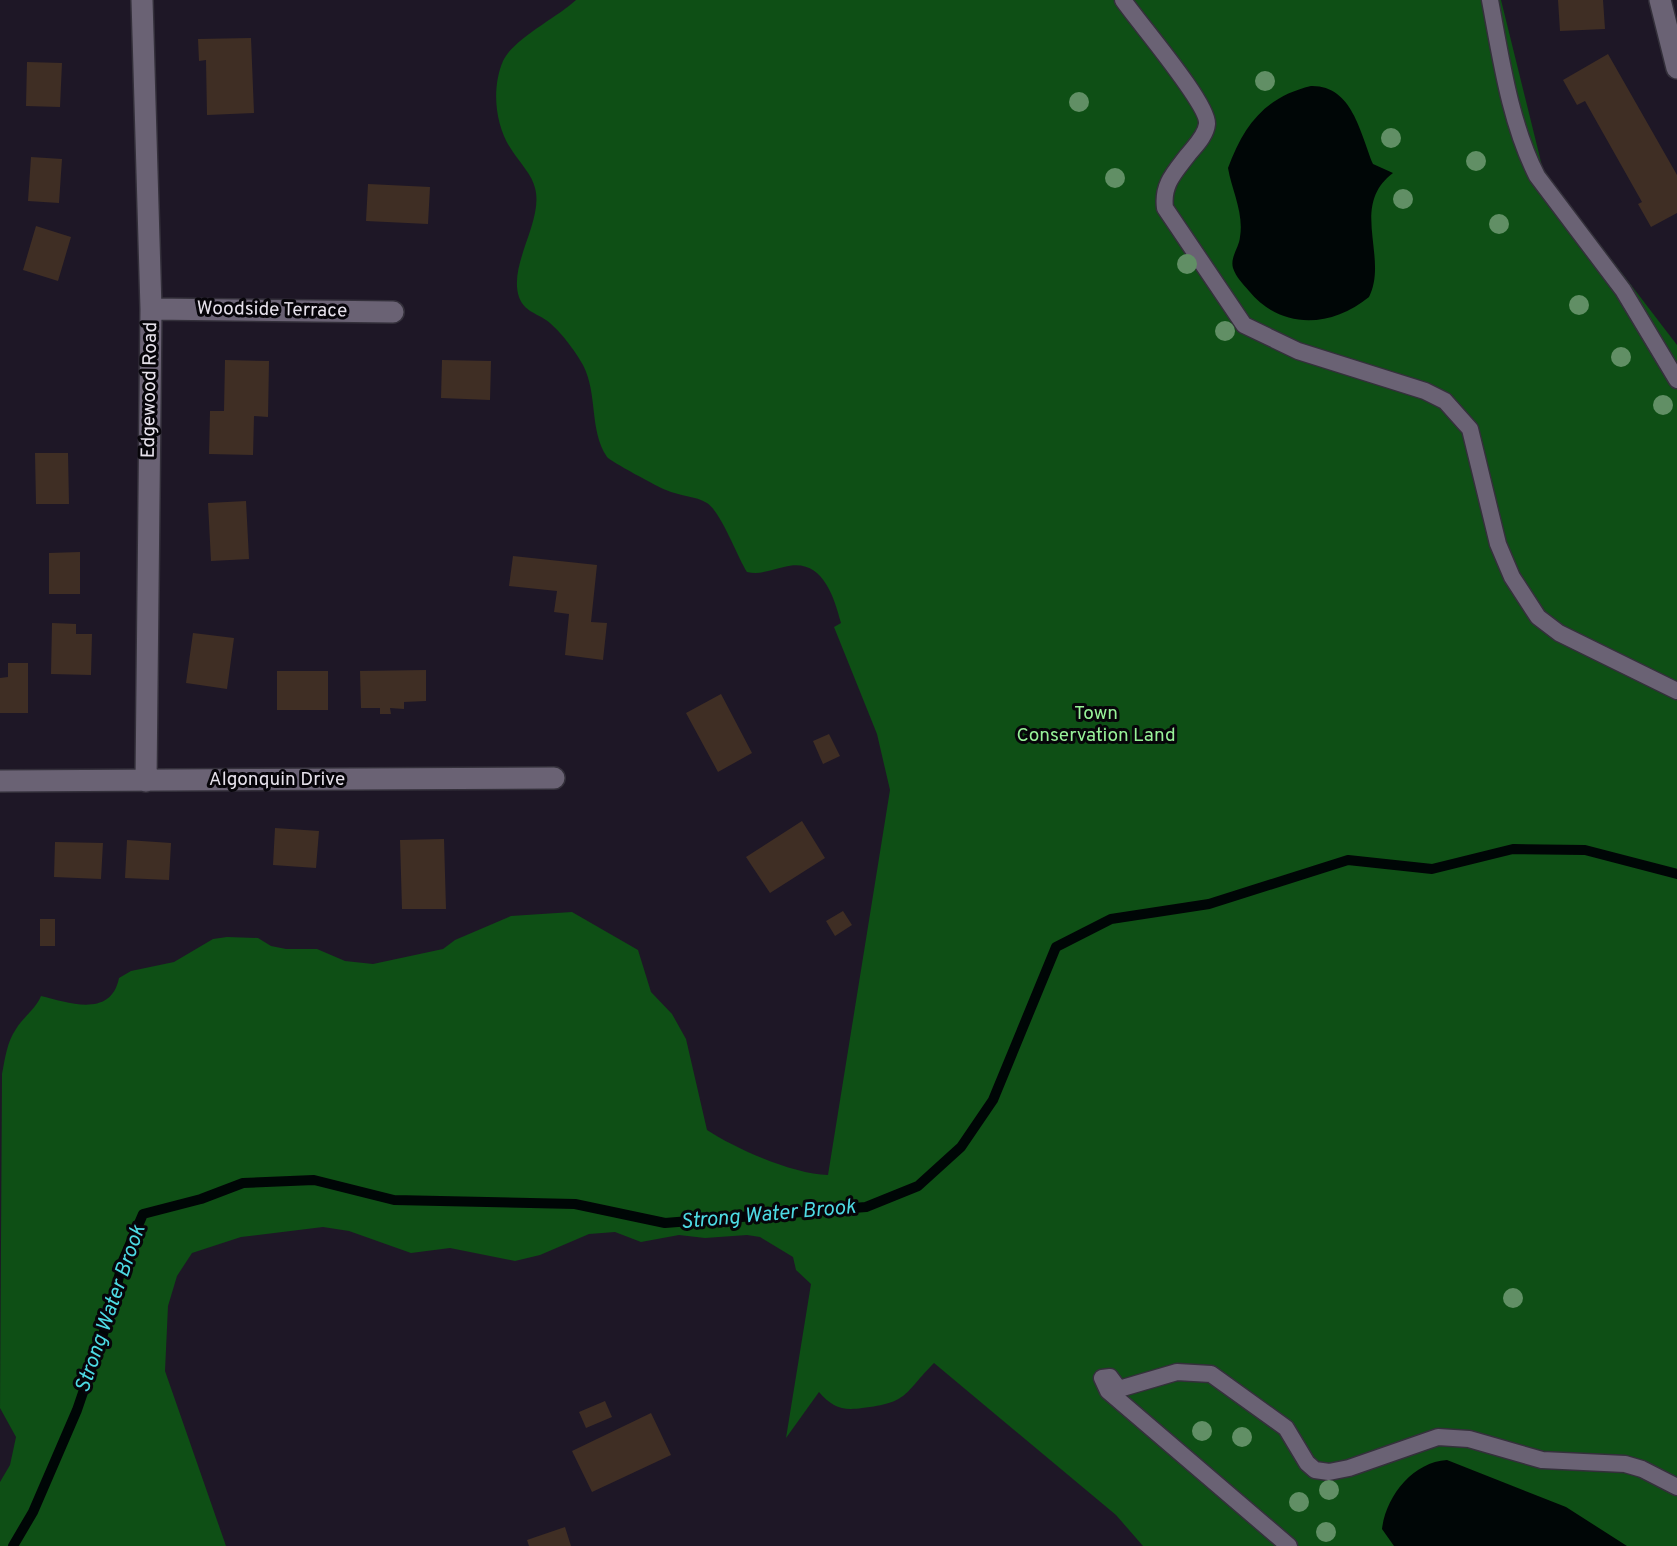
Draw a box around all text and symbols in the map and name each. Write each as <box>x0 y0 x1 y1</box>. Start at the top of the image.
street label: Woodside Terrace <box>196 297 348 323</box>
street label: Edgewood Road <box>137 322 163 458</box>
park label: Town Conservation Land <box>1016 702 1176 748</box>
street label: Algonquin Drive <box>209 768 345 792</box>
water label: Strong Water Brook <box>679 1194 857 1236</box>
water label: Strong Water Brook <box>70 1221 153 1397</box>

